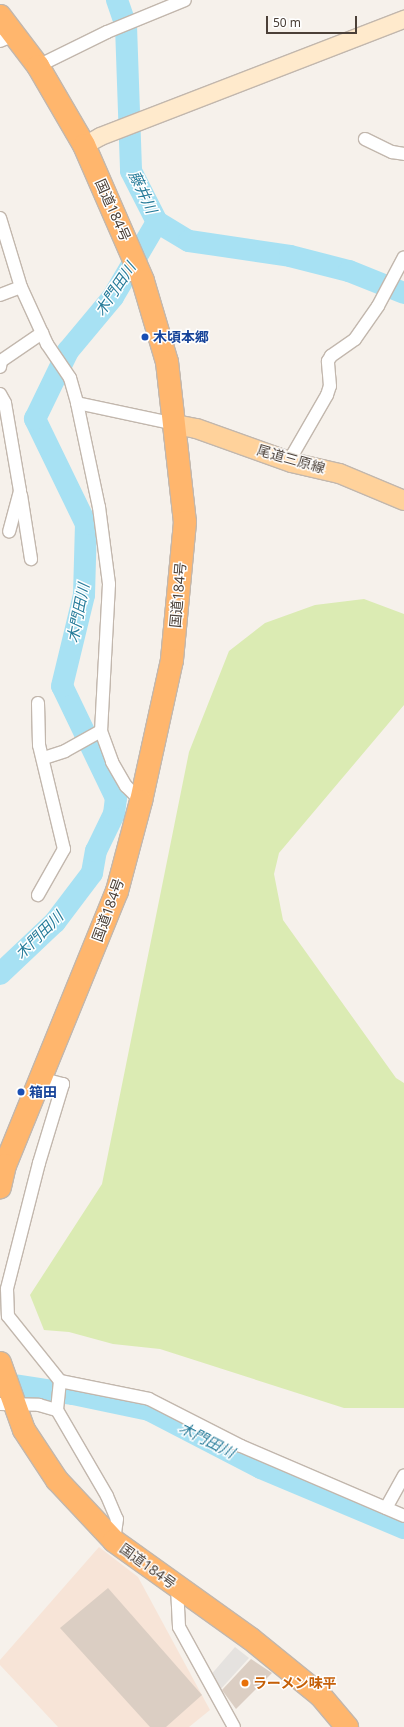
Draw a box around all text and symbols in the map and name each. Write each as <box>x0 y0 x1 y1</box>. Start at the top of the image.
scale bar <box>268 8 359 34</box>
text: 50 m <box>273 14 301 31</box>
water label: 藤井川 <box>125 168 161 216</box>
street label: 国道184号 <box>92 176 134 244</box>
water label: 木門田川 <box>91 259 139 319</box>
place label: 木頃本郷 <box>153 329 209 345</box>
marker: 木頃本郷 <box>140 332 150 342</box>
street label: 尾道三原線 <box>255 441 327 477</box>
street label: 国道184号 <box>167 561 189 629</box>
water label: 木門田川 <box>63 582 93 644</box>
street label: 国道184号 <box>89 876 127 944</box>
water label: 木門田川 <box>11 907 67 963</box>
place label: 箱田 <box>29 1084 57 1100</box>
marker: 箱田 <box>16 1087 26 1097</box>
water label: 木門田川 <box>176 1418 238 1462</box>
street label: 国道184号 <box>116 1540 180 1592</box>
place label: ラーメン味平 <box>253 1675 337 1691</box>
marker: ラーメン味平 <box>240 1678 250 1688</box>

